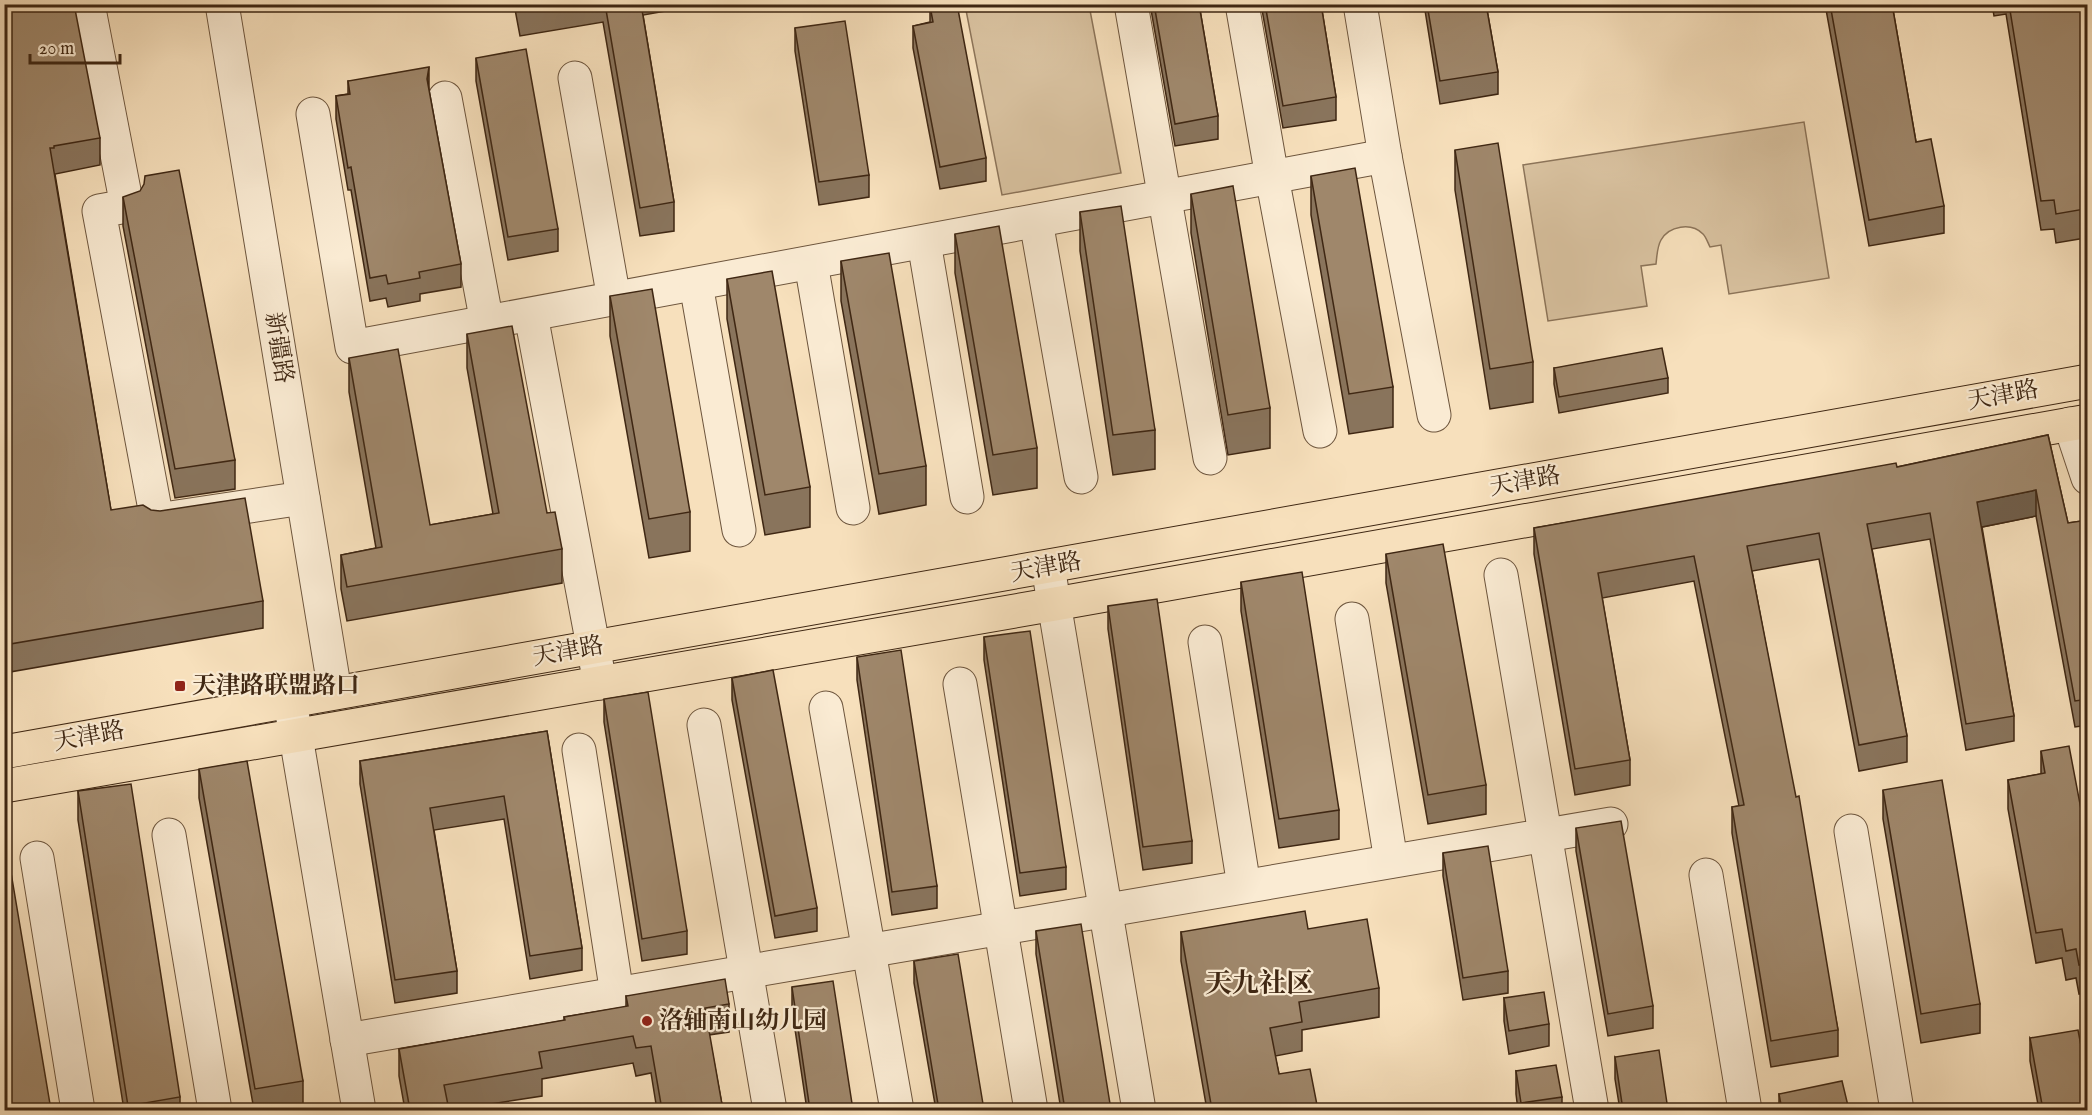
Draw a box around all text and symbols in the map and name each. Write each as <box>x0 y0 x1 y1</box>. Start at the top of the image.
scale bar <box>30 27 120 65</box>
text: 20 m <box>39 38 74 61</box>
street label: 新疆路 <box>257 310 299 386</box>
street label: 天津路 <box>1965 374 2041 418</box>
street label: 天津路 <box>1487 460 1563 504</box>
street label: 天津路 <box>1008 546 1084 590</box>
street label: 天津路 <box>530 630 606 674</box>
place label: 天津路联盟路口 <box>192 671 360 702</box>
marker: 天津路联盟路口 <box>173 679 187 693</box>
street label: 天津路 <box>51 715 127 759</box>
district label: 天九社区 <box>1205 968 1313 1002</box>
place label: 洛轴南山幼儿园 <box>659 1006 827 1037</box>
marker: 洛轴南山幼儿园 <box>640 1014 654 1028</box>

